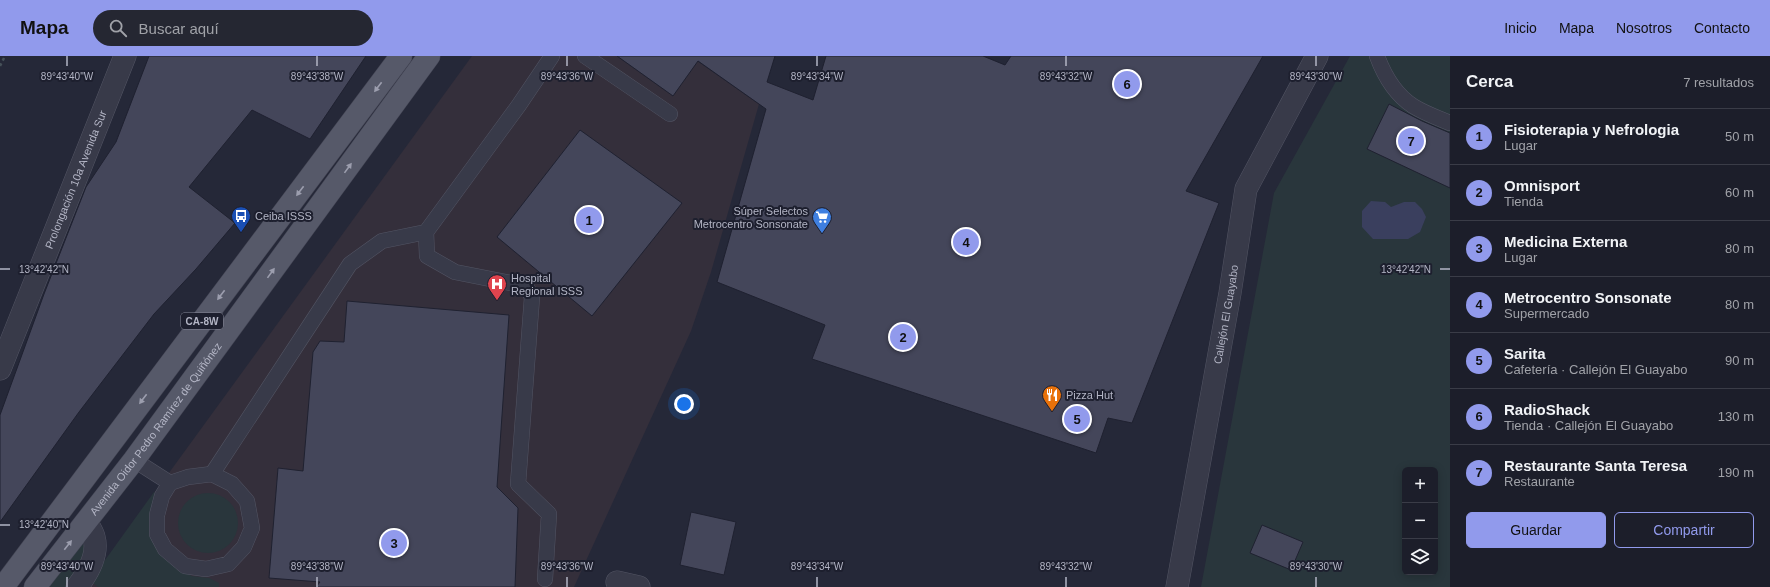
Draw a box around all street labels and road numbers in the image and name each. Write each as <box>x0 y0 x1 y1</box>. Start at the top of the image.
street label: Prolongación 10a Avenida Sur <box>43 108 109 250</box>
street label: Callejón El Guayabo <box>1211 264 1240 365</box>
road number: CA-8W <box>181 313 223 329</box>
street label: Avenida Oidor Pedro Ramírez de Quiñónez <box>87 340 224 517</box>

